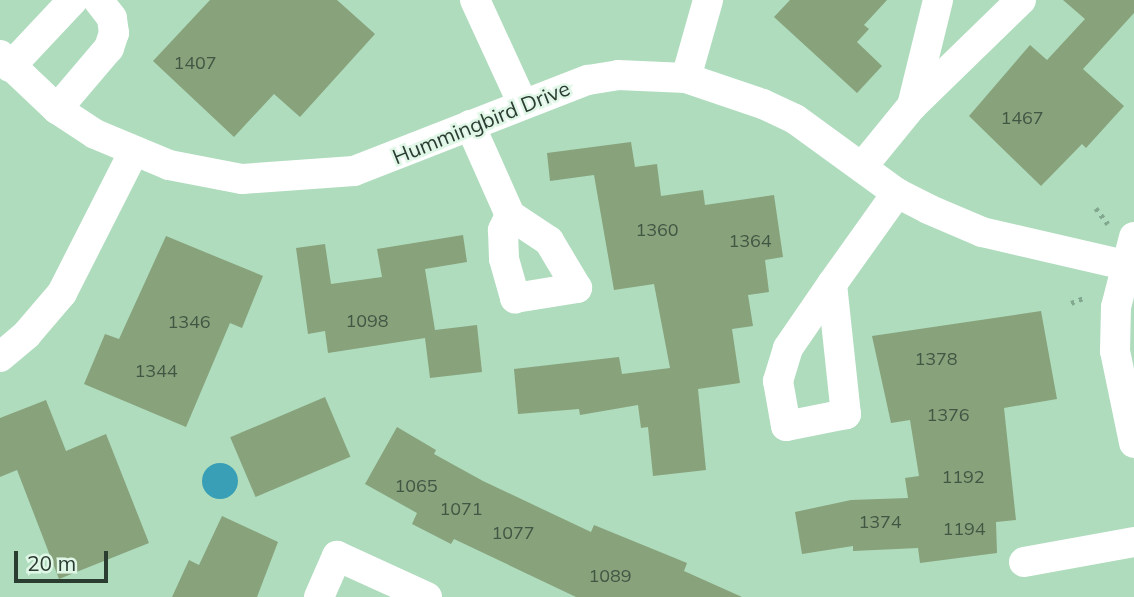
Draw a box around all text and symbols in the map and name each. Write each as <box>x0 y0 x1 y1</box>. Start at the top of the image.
house number: 1407 <box>173 52 217 74</box>
street label: Hummingbird Drive <box>389 75 573 169</box>
house number: 1467 <box>1000 107 1044 129</box>
house number: 1360 <box>635 219 679 241</box>
house number: 1364 <box>728 230 772 252</box>
house number: 1098 <box>345 310 389 332</box>
house number: 1346 <box>167 311 211 333</box>
house number: 1378 <box>914 348 958 370</box>
house number: 1344 <box>134 360 178 382</box>
house number: 1376 <box>926 404 970 426</box>
house number: 1192 <box>941 466 985 488</box>
house number: 1065 <box>394 475 438 497</box>
house number: 1071 <box>439 498 483 520</box>
house number: 1374 <box>858 511 902 533</box>
house number: 1194 <box>942 518 986 540</box>
house number: 1077 <box>491 522 535 544</box>
scale bar <box>18 538 112 582</box>
text: 20 m <box>27 550 76 576</box>
house number: 1089 <box>588 565 632 587</box>

